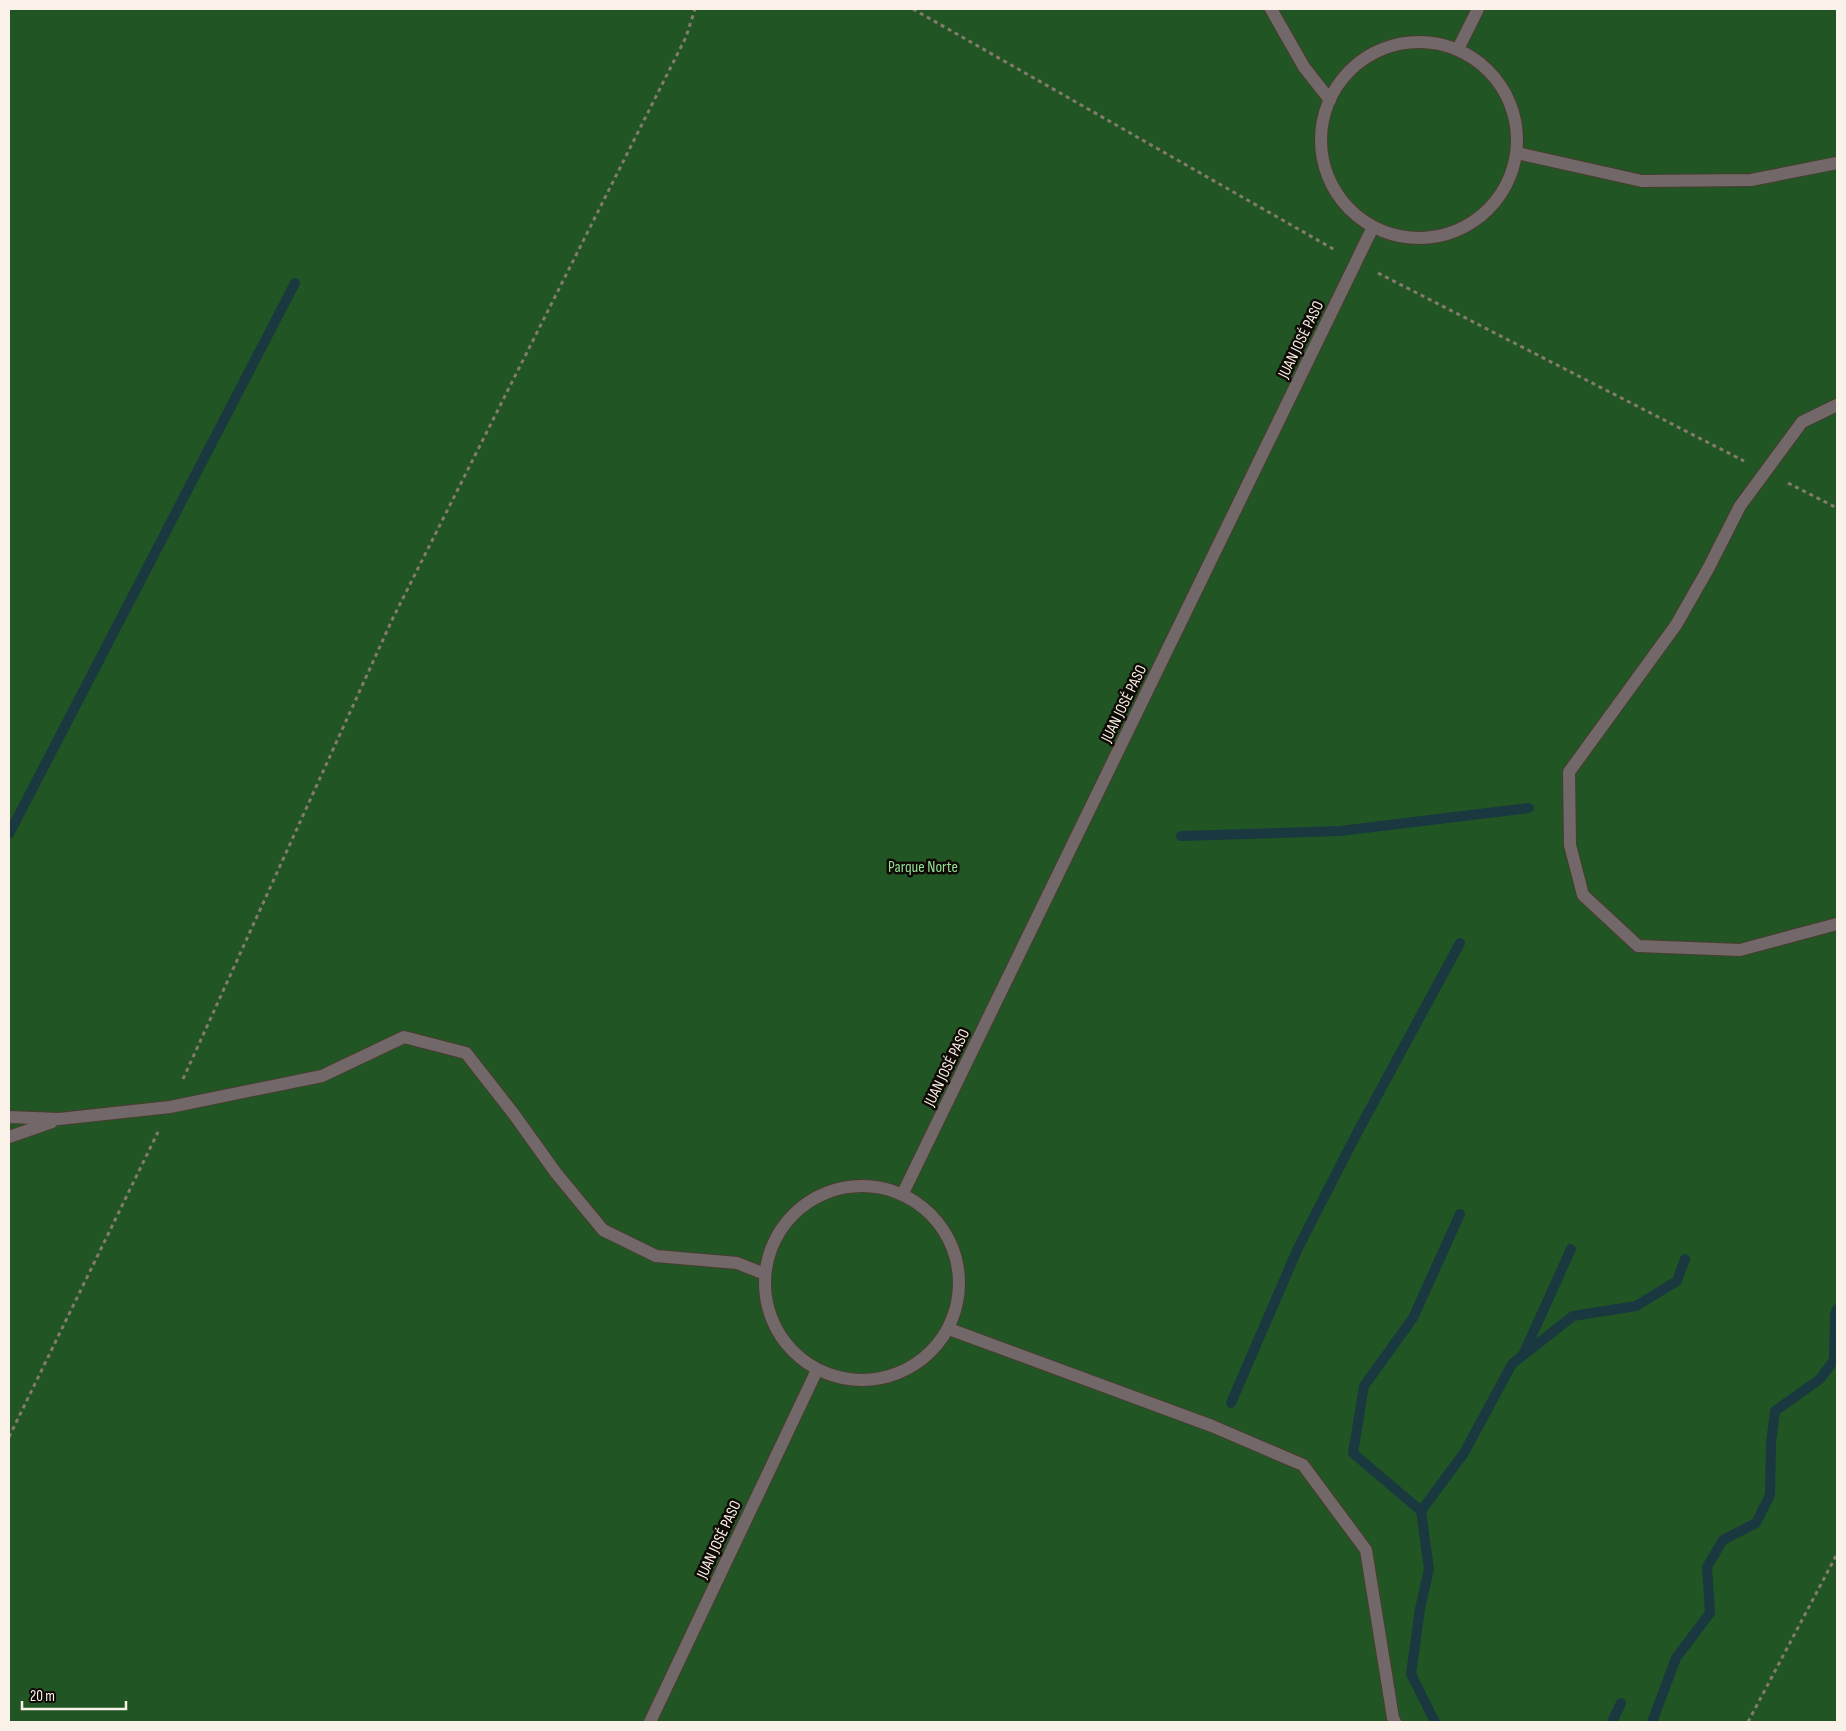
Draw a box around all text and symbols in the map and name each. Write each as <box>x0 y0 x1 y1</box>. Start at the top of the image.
street label: JUAN JOSÉ PASO <box>1274 298 1328 382</box>
street label: JUAN JOSÉ PASO <box>1097 662 1151 746</box>
park label: Parque Norte <box>888 858 958 877</box>
street label: JUAN JOSÉ PASO <box>920 1026 974 1110</box>
street label: JUAN JOSÉ PASO <box>693 1498 746 1582</box>
scale bar <box>22 1678 126 1710</box>
text: 20 m <box>30 1687 55 1706</box>

